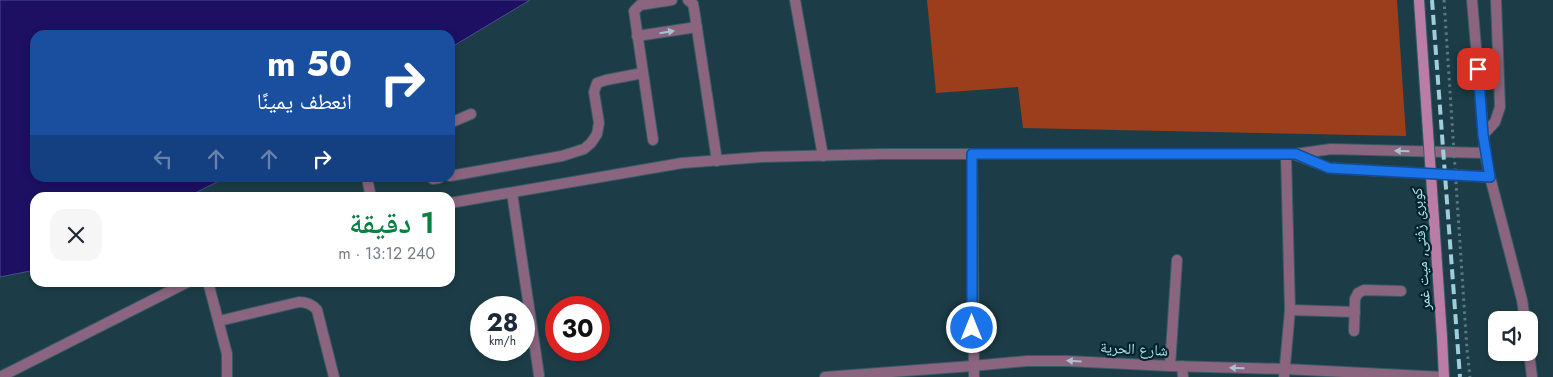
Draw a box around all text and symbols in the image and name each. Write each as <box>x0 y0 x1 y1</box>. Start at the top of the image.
one-way arrow <box>659 27 675 35</box>
text: 50 m <box>267 39 352 89</box>
pin <box>1457 48 1499 90</box>
icon: right <box>370 50 435 115</box>
icon: arrive <box>1464 55 1492 83</box>
text: انعطف يمينًا <box>257 85 352 117</box>
icon: left <box>149 145 177 173</box>
icon: ahead <box>202 145 230 173</box>
icon: ahead <box>255 145 283 173</box>
icon: right <box>308 145 336 173</box>
one-way arrow <box>1394 147 1410 155</box>
street label: كوبرى زفتى, ميت غمر <box>1406 187 1436 312</box>
text: 1 دقيقة <box>349 201 435 244</box>
button: close <box>50 209 102 261</box>
text: 240 m · 13:12 <box>338 242 435 265</box>
speed limit sign: 30 <box>545 296 610 361</box>
position arrow <box>945 301 997 353</box>
text: 28 <box>486 304 519 340</box>
map controls <box>1488 311 1538 361</box>
button: sound <box>1488 311 1538 361</box>
text: km/h <box>489 332 516 350</box>
street label: شارع الحرية <box>1100 336 1169 362</box>
one-way arrow <box>1066 357 1082 365</box>
one-way arrow <box>1228 363 1244 371</box>

